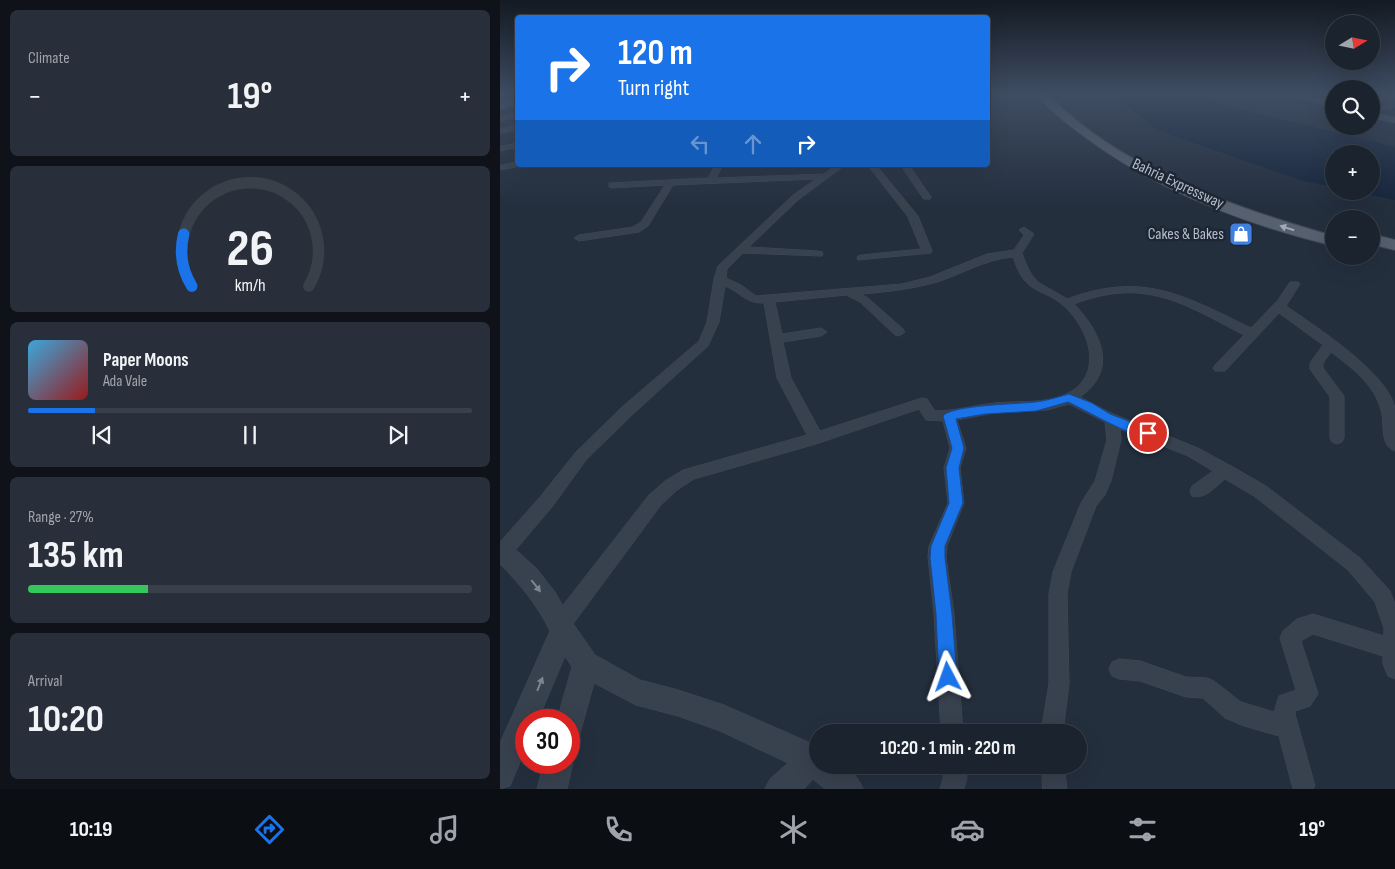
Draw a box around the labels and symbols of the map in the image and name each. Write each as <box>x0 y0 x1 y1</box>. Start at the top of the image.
north arrow <box>1325 15 1380 70</box>
street label: Bahria Expressway <box>1129 155 1227 213</box>
shop icon: Cakes & Bakes <box>1228 221 1254 247</box>
one-way arrow <box>1279 223 1294 231</box>
place label: Cakes & Bakes <box>1148 225 1224 244</box>
pin <box>1127 412 1169 454</box>
one-way arrow <box>530 579 541 592</box>
position arrow <box>921 650 973 702</box>
one-way arrow <box>537 677 545 691</box>
speed limit sign: 30 <box>515 709 580 774</box>

